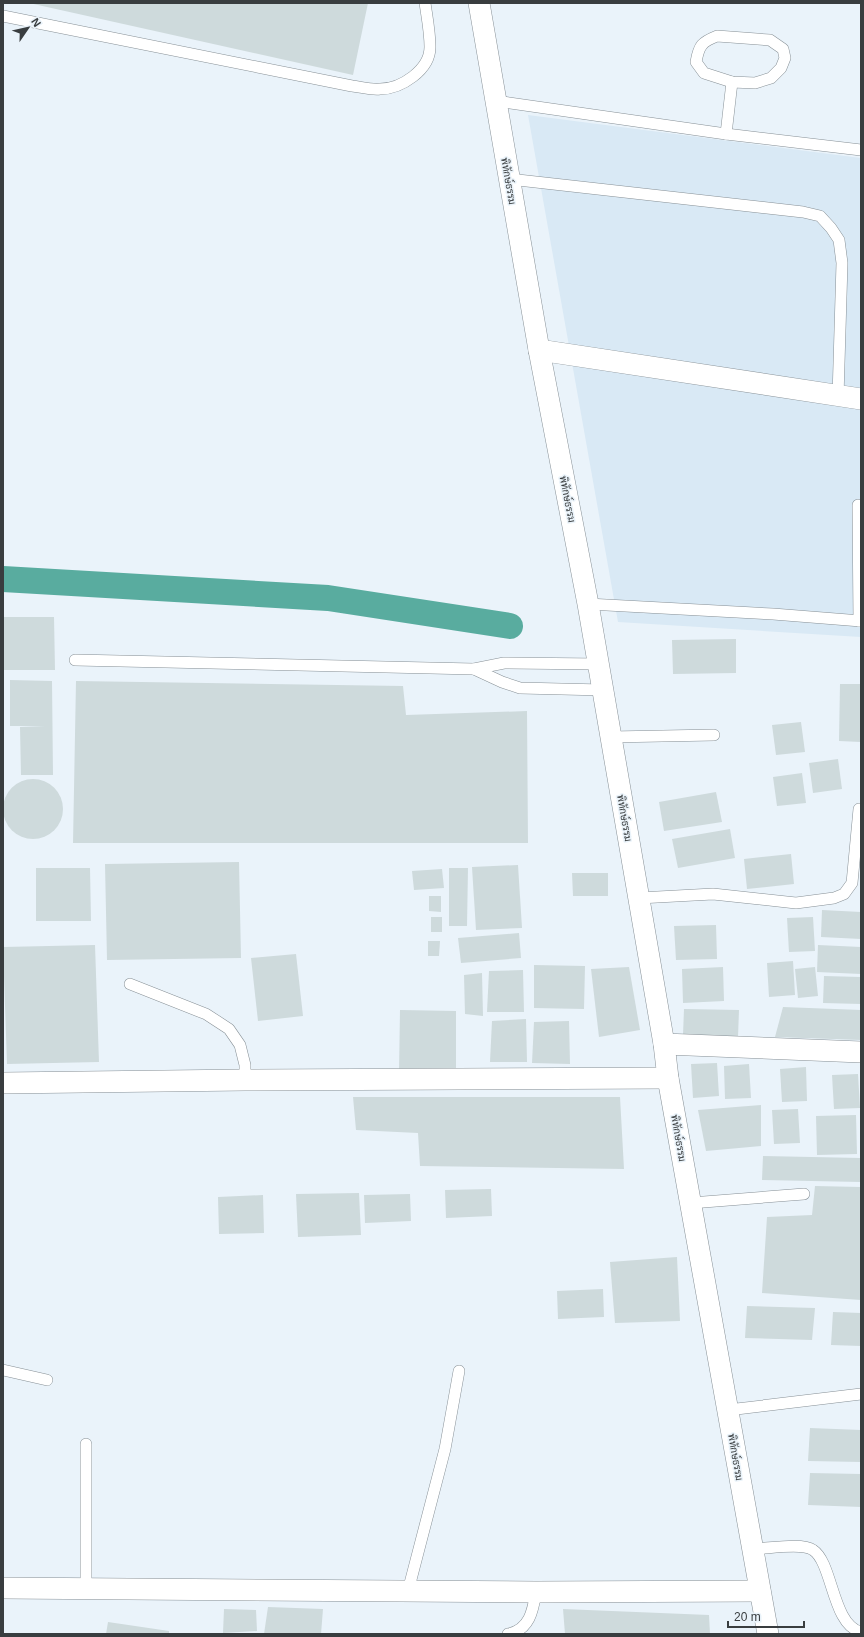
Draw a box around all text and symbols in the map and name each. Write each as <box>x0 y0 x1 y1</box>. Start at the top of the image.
north arrow <box>8 8 48 48</box>
text: N <box>29 16 44 29</box>
street label: พิทักษ์ธรรม <box>499 156 520 205</box>
street label: พิทักษ์ธรรม <box>558 474 579 523</box>
street label: พิทักษ์ธรรม <box>615 793 636 842</box>
street label: พิทักษ์ธรรม <box>669 1113 690 1162</box>
street label: พิทักษ์ธรรม <box>726 1432 747 1481</box>
scale bar <box>728 1603 804 1629</box>
text: 20 m <box>734 1610 761 1624</box>

